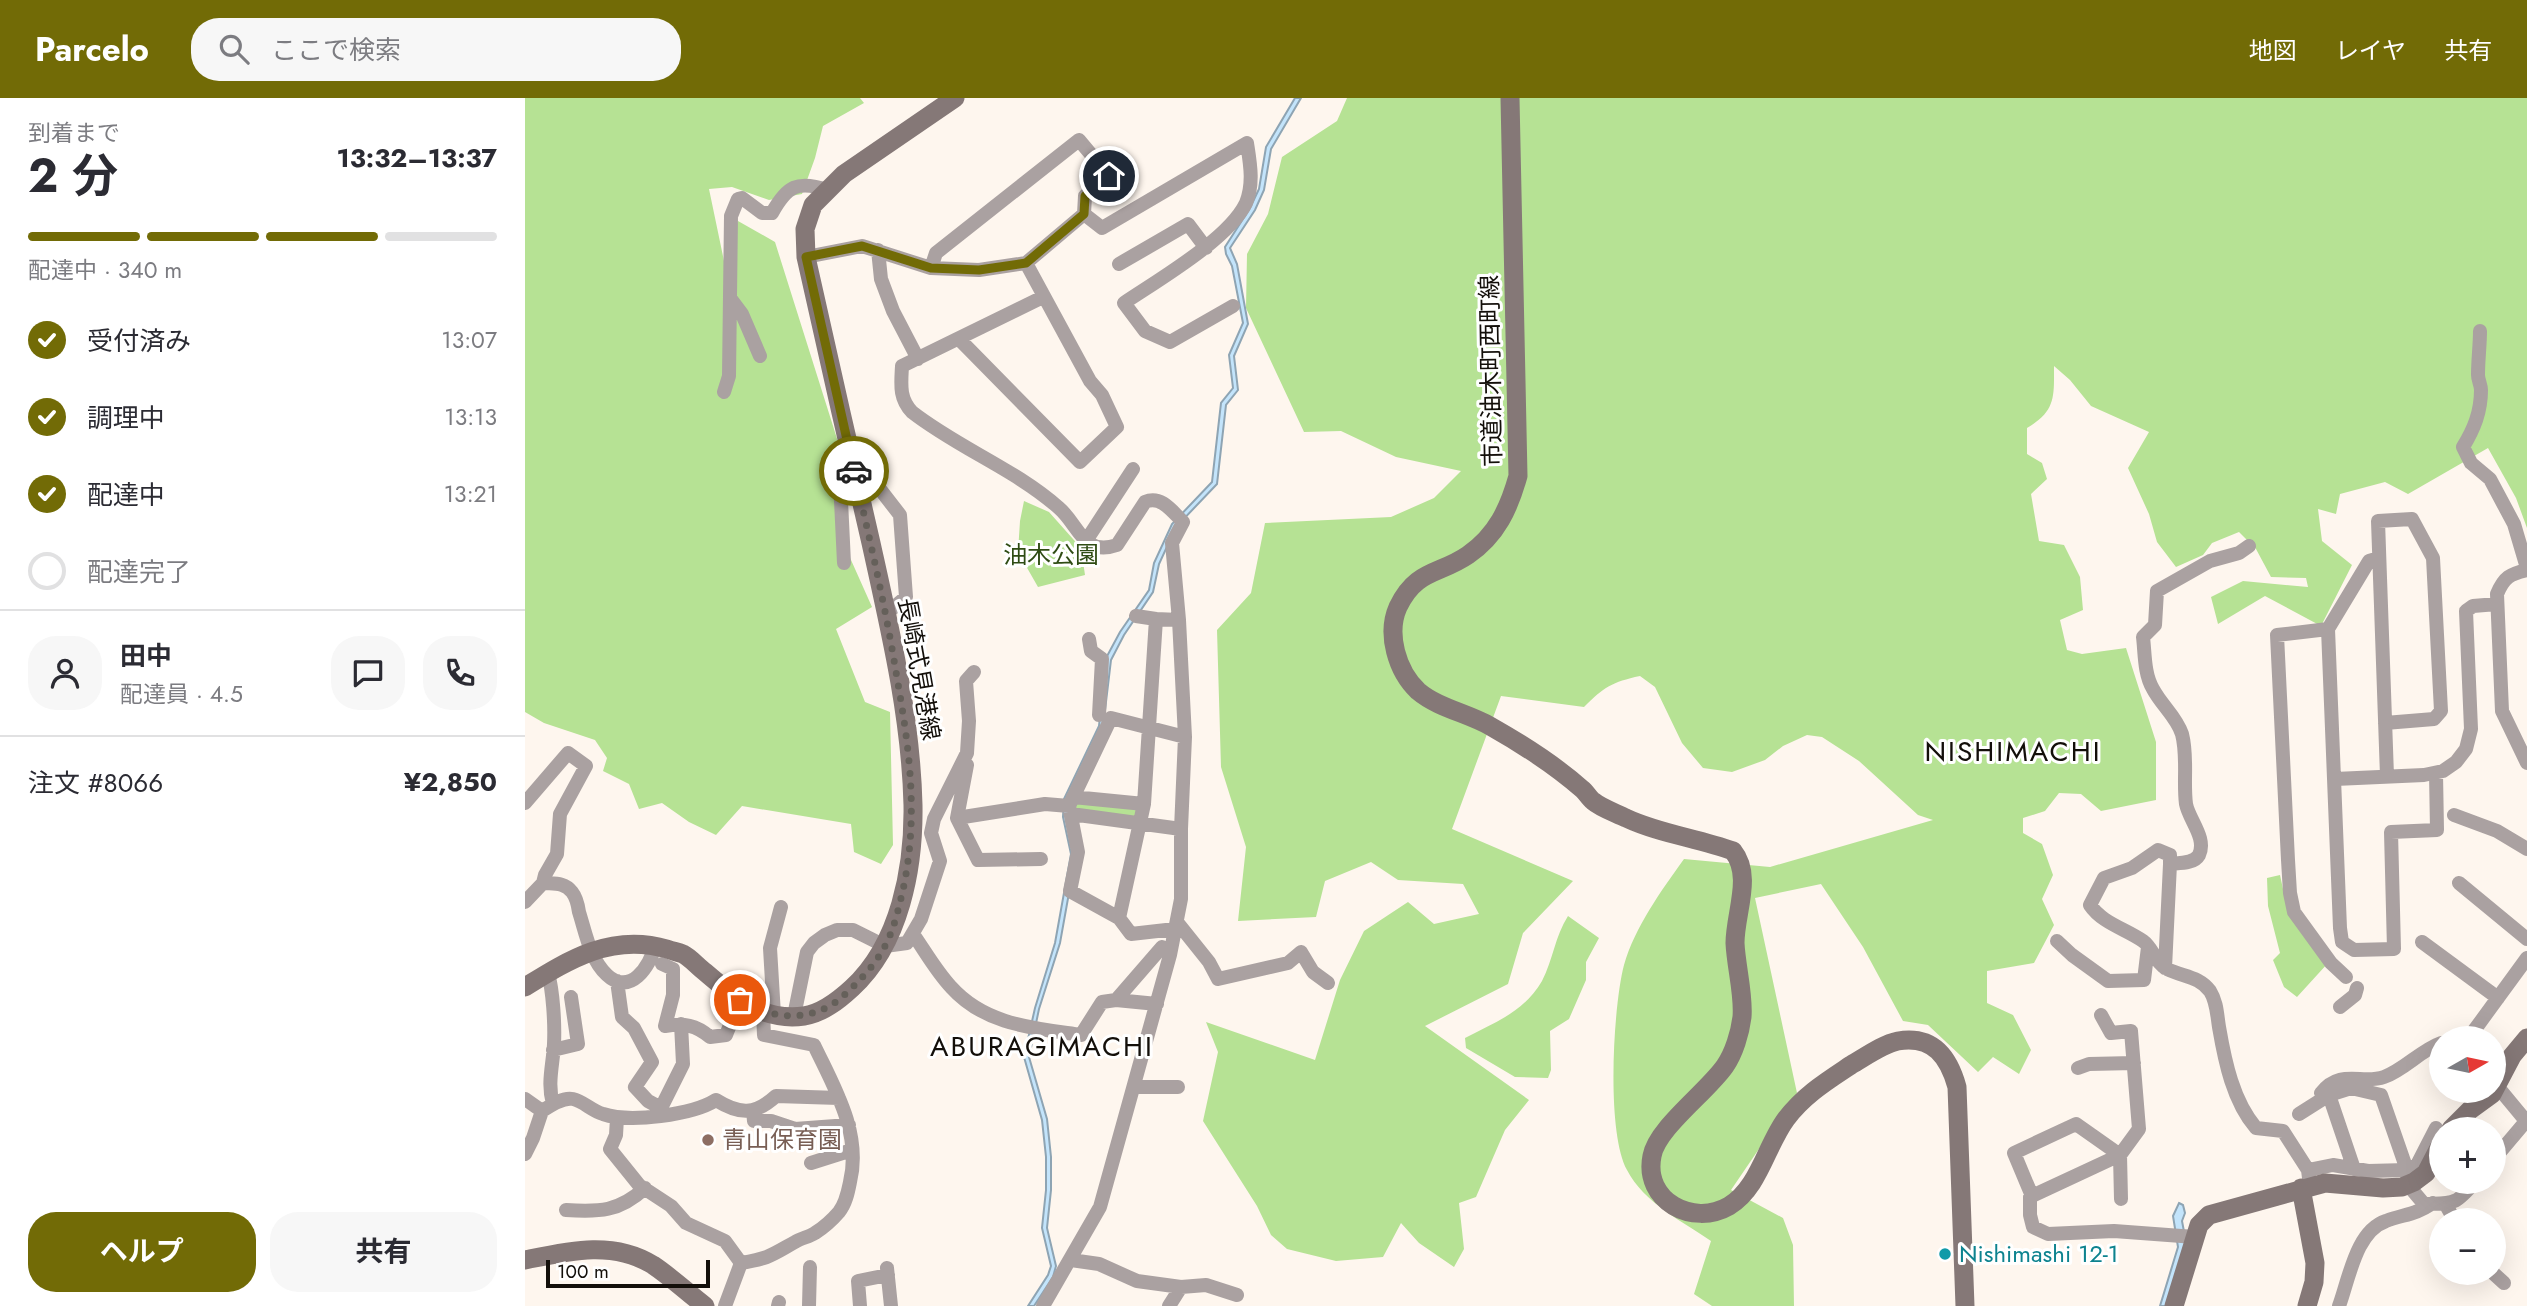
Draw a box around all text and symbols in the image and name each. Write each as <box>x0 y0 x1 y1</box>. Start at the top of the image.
search box <box>191 18 681 81</box>
text: Parcelo <box>35 26 149 73</box>
icon: search <box>215 30 253 68</box>
text: ここで検索 <box>271 31 401 69</box>
text: 地図 <box>2249 33 2297 68</box>
text: レイヤ <box>2335 33 2406 68</box>
text: 共有 <box>2444 33 2492 68</box>
text: 到着まで <box>28 116 120 150</box>
text: 13:32–13:37 <box>336 139 497 177</box>
text: 2 分 <box>28 143 118 209</box>
pin <box>1079 146 1139 206</box>
icon: home <box>1090 157 1128 195</box>
text: 配達中 · 340 m <box>28 253 182 287</box>
street label: 市道油木町西町線 <box>1471 275 1510 467</box>
icon: check <box>28 321 66 359</box>
text: 受付済み <box>87 322 191 360</box>
text: 13:07 <box>441 323 497 357</box>
icon: check <box>28 398 66 436</box>
text: 調理中 <box>87 399 165 437</box>
text: 13:13 <box>444 400 497 434</box>
courier <box>819 436 889 506</box>
icon: car <box>835 452 873 490</box>
icon: check <box>28 475 66 513</box>
text: 配達中 <box>87 476 165 514</box>
text: 13:21 <box>444 477 497 511</box>
park label: 油木公園 <box>1003 537 1099 572</box>
text: 配達完了 <box>87 553 191 591</box>
street label: 長崎式見港線 <box>890 595 949 743</box>
button: person <box>28 636 102 710</box>
button: chat <box>331 636 405 710</box>
button: phone <box>423 636 497 710</box>
text: 田中 <box>120 637 172 675</box>
text: 配達員 · 4.5 <box>120 677 243 711</box>
district label: NISHIMACHI <box>1924 731 2102 772</box>
text: ¥2,850 <box>404 763 497 801</box>
text: 注文 #8066 <box>28 764 163 802</box>
pin <box>710 970 770 1030</box>
icon: bag <box>721 981 759 1019</box>
district label: ABURAGIMACHI <box>930 1026 1154 1067</box>
north arrow <box>2429 1026 2506 1102</box>
map controls <box>2429 1026 2506 1285</box>
button: + <box>2429 1117 2506 1194</box>
place label: 青山保育園 <box>722 1122 842 1157</box>
marker: 青山保育園 <box>700 1132 716 1148</box>
button: − <box>2429 1208 2506 1285</box>
button: ヘルプ <box>28 1212 256 1292</box>
button: 共有 <box>270 1212 497 1292</box>
place label: Nishimashi 12-1 <box>1959 1236 2119 1271</box>
marker: Nishimashi 12-1 <box>1937 1246 1953 1262</box>
scale bar <box>546 1257 711 1289</box>
text: 100 m <box>557 1258 609 1285</box>

